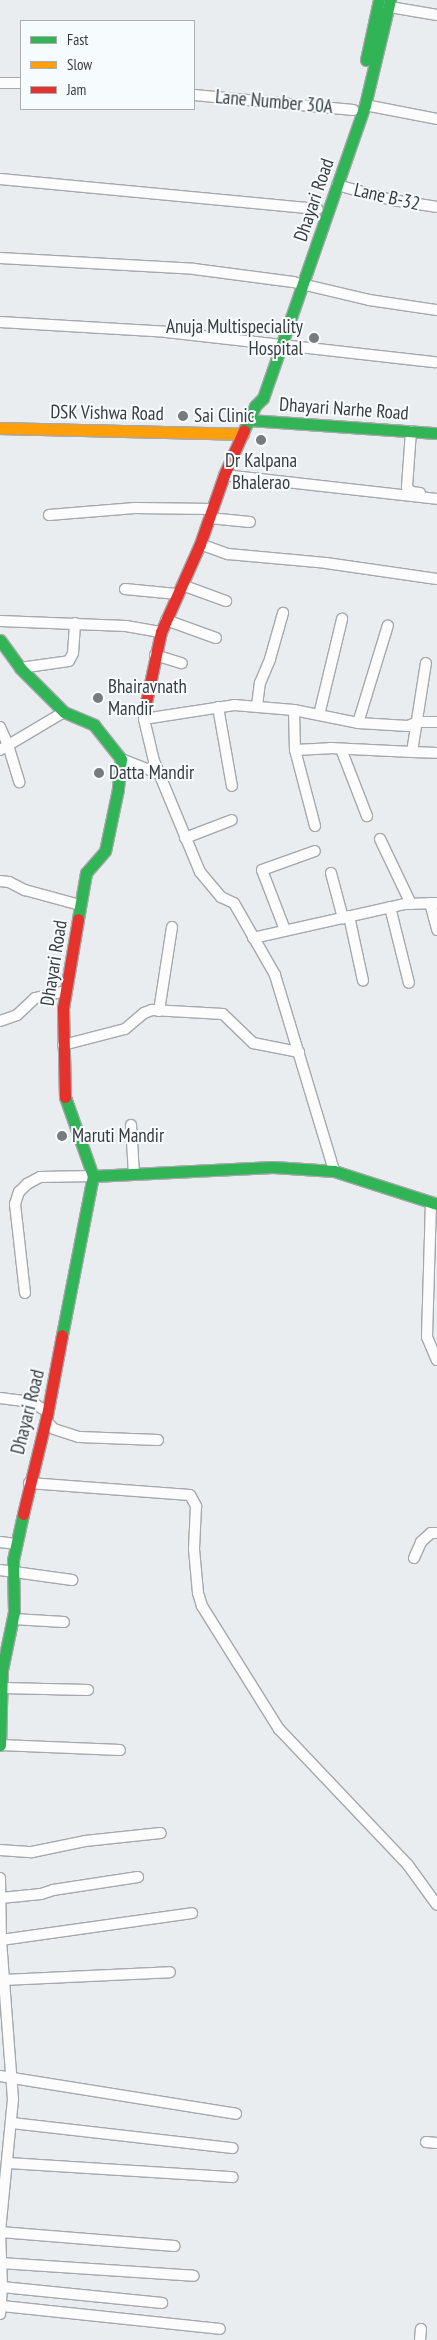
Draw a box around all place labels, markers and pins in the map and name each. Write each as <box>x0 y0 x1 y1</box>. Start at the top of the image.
place label: Anuja Multispeciality Hospital <box>166 316 303 360</box>
marker: Anuja Multispeciality Hospital <box>307 331 321 345</box>
place label: Sai Clinic <box>194 405 254 427</box>
marker: Sai Clinic <box>176 409 190 423</box>
marker: Dr Kalpana Bhalerao <box>254 433 268 447</box>
place label: Dr Kalpana Bhalerao <box>225 450 297 494</box>
place label: Bhairavnath Mandir <box>108 676 187 720</box>
marker: Bhairavnath Mandir <box>92 692 104 704</box>
place label: Datta Mandir <box>109 762 194 784</box>
marker: Datta Mandir <box>93 767 105 779</box>
place label: Maruti Mandir <box>72 1125 164 1147</box>
marker: Maruti Mandir <box>56 1130 68 1142</box>

